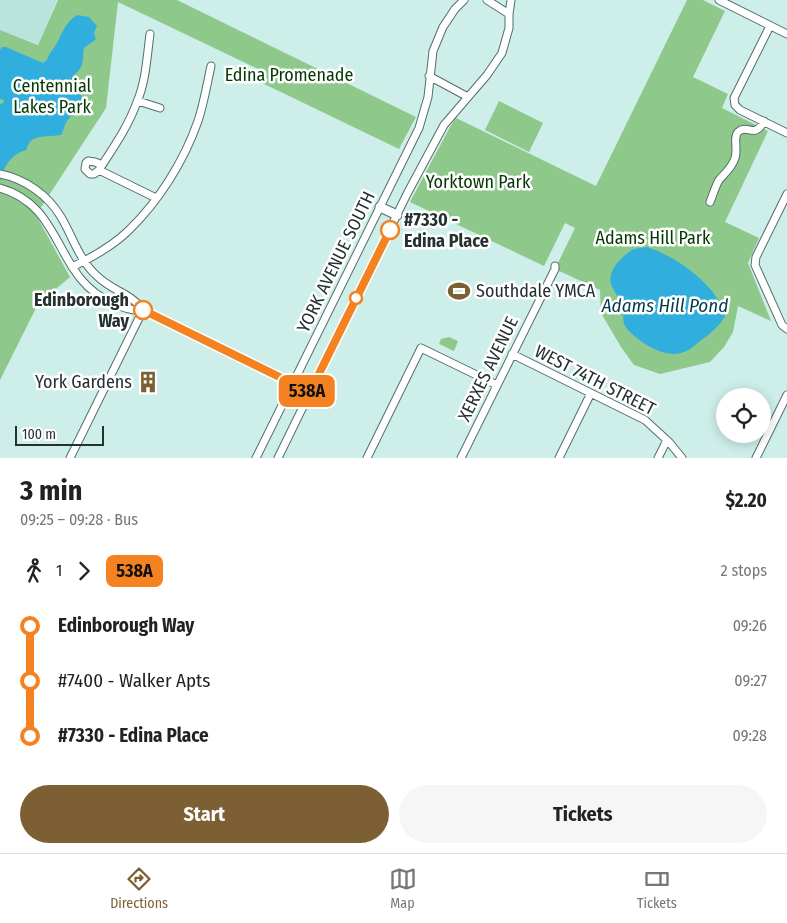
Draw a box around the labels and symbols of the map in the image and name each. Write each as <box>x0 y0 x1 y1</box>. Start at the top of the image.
park label: Edina Promenade <box>225 64 353 86</box>
park label: Centennial Lakes Park <box>13 75 92 118</box>
park label: Yorktown Park <box>426 171 531 193</box>
street label: YORK AVENUE SOUTH <box>292 188 380 336</box>
place label: #7330 - Edina Place <box>404 209 489 252</box>
marker: #7330 - Edina Place <box>380 220 400 240</box>
park label: Adams Hill Park <box>596 227 711 249</box>
sports icon: Southdale YMCA <box>446 278 472 304</box>
place label: Southdale YMCA <box>476 280 596 302</box>
place label: Edinborough Way <box>34 289 129 332</box>
unlabelled marker <box>349 291 363 305</box>
water label: Adams Hill Pond <box>601 294 728 317</box>
marker: Edinborough Way <box>133 300 153 320</box>
street label: XERXES AVENUE <box>453 313 523 425</box>
street label: WEST 74TH STREET <box>531 340 660 420</box>
building icon: York Gardens <box>135 369 161 395</box>
place label: York Gardens <box>35 371 132 393</box>
line badge: 538A <box>272 375 342 407</box>
scale bar <box>15 423 104 446</box>

